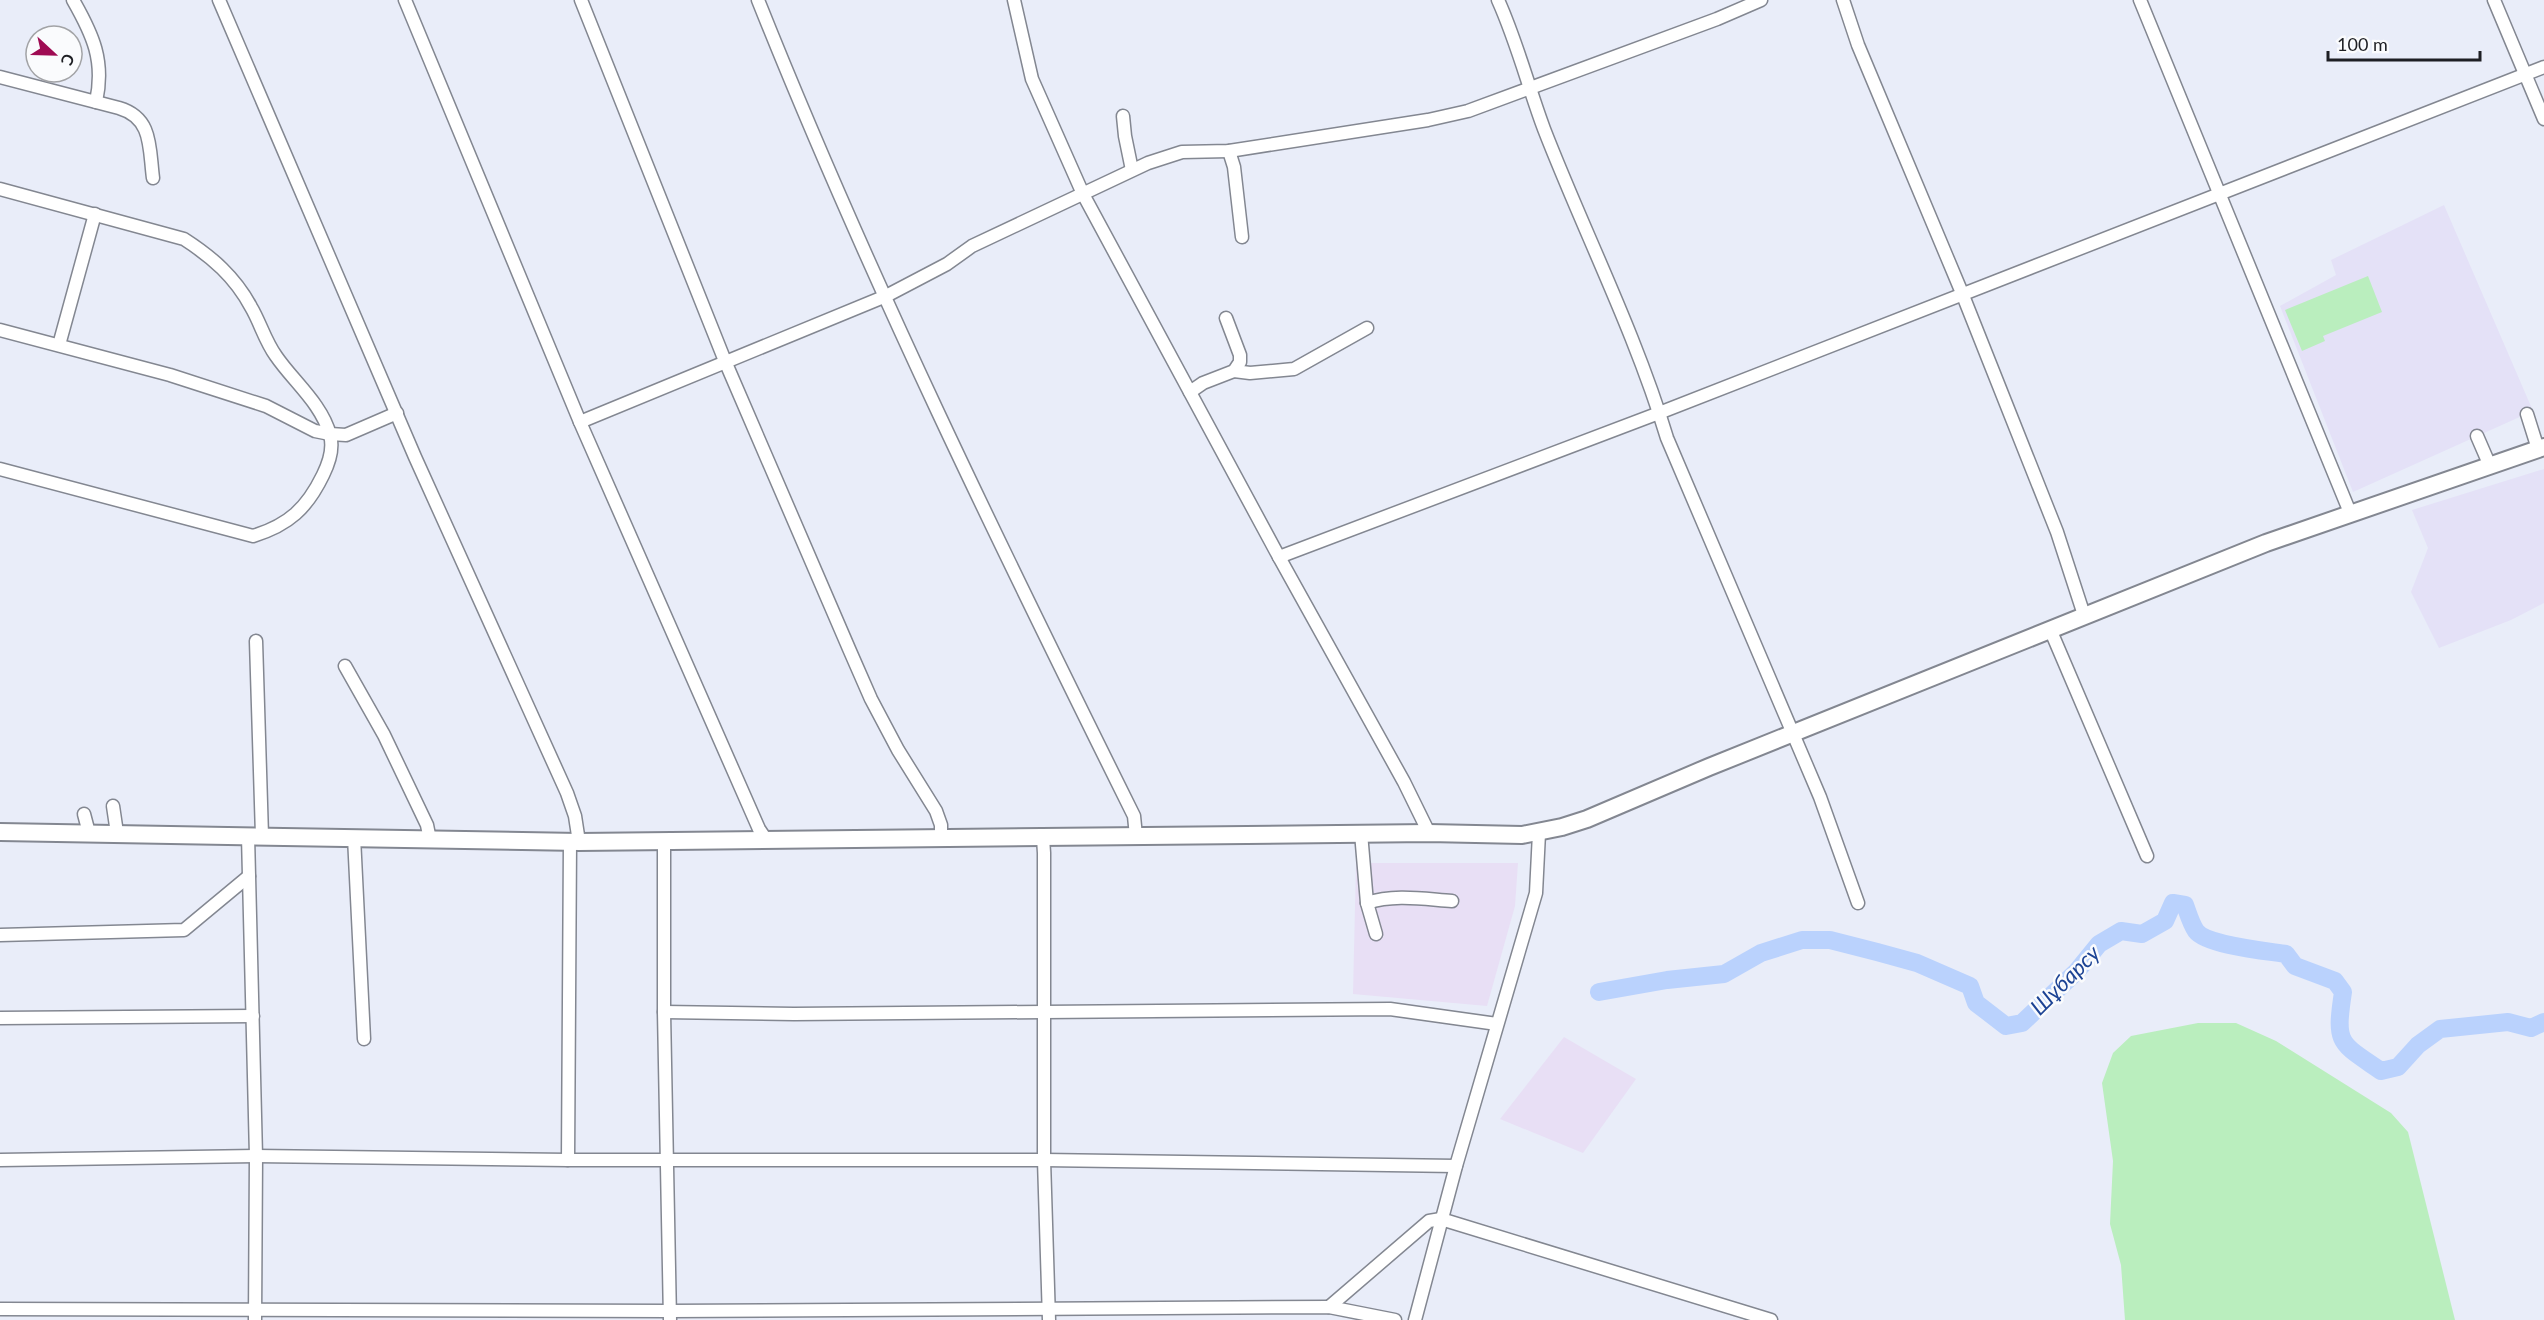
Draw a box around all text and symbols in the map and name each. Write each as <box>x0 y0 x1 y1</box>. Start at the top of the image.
north arrow <box>24 24 84 84</box>
scale bar <box>2328 24 2480 62</box>
text: 100 m <box>2337 33 2388 55</box>
text: С <box>57 51 79 69</box>
water label: Шұбарсу <box>2024 939 2105 1020</box>

